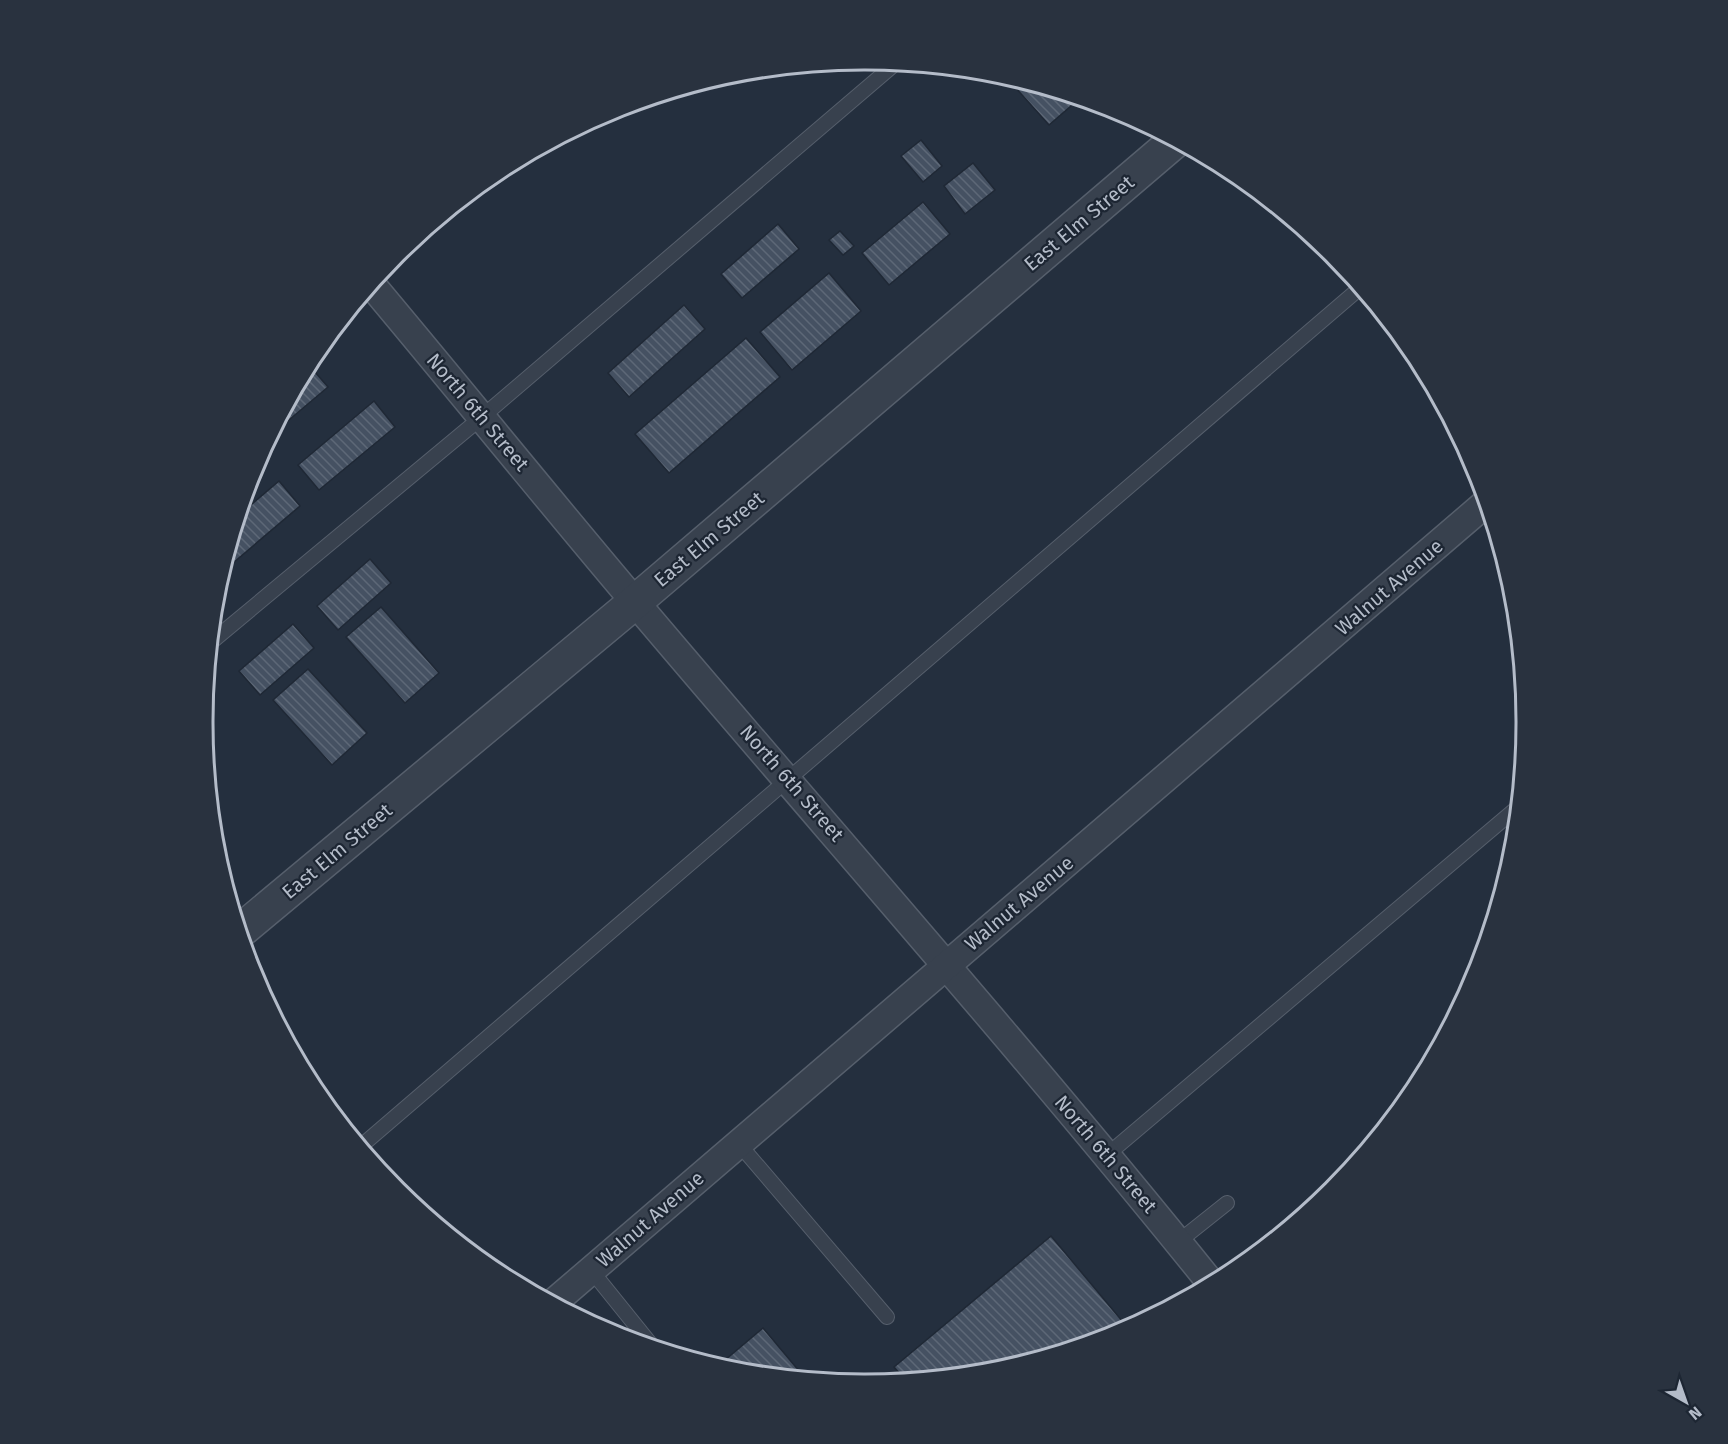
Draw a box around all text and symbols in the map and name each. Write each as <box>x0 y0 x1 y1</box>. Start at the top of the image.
street label: East Elm Street <box>1019 170 1139 276</box>
street label: North 6th Street <box>422 348 535 476</box>
street label: East Elm Street <box>649 486 769 592</box>
street label: Walnut Avenue <box>1330 534 1448 640</box>
street label: North 6th Street <box>735 720 850 847</box>
street label: East Elm Street <box>277 798 397 904</box>
street label: Walnut Avenue <box>960 851 1078 955</box>
street label: North 6th Street <box>1050 1090 1163 1218</box>
street label: Walnut Avenue <box>591 1166 709 1272</box>
north arrow <box>1656 1372 1716 1432</box>
text: N <box>1685 1402 1705 1424</box>

